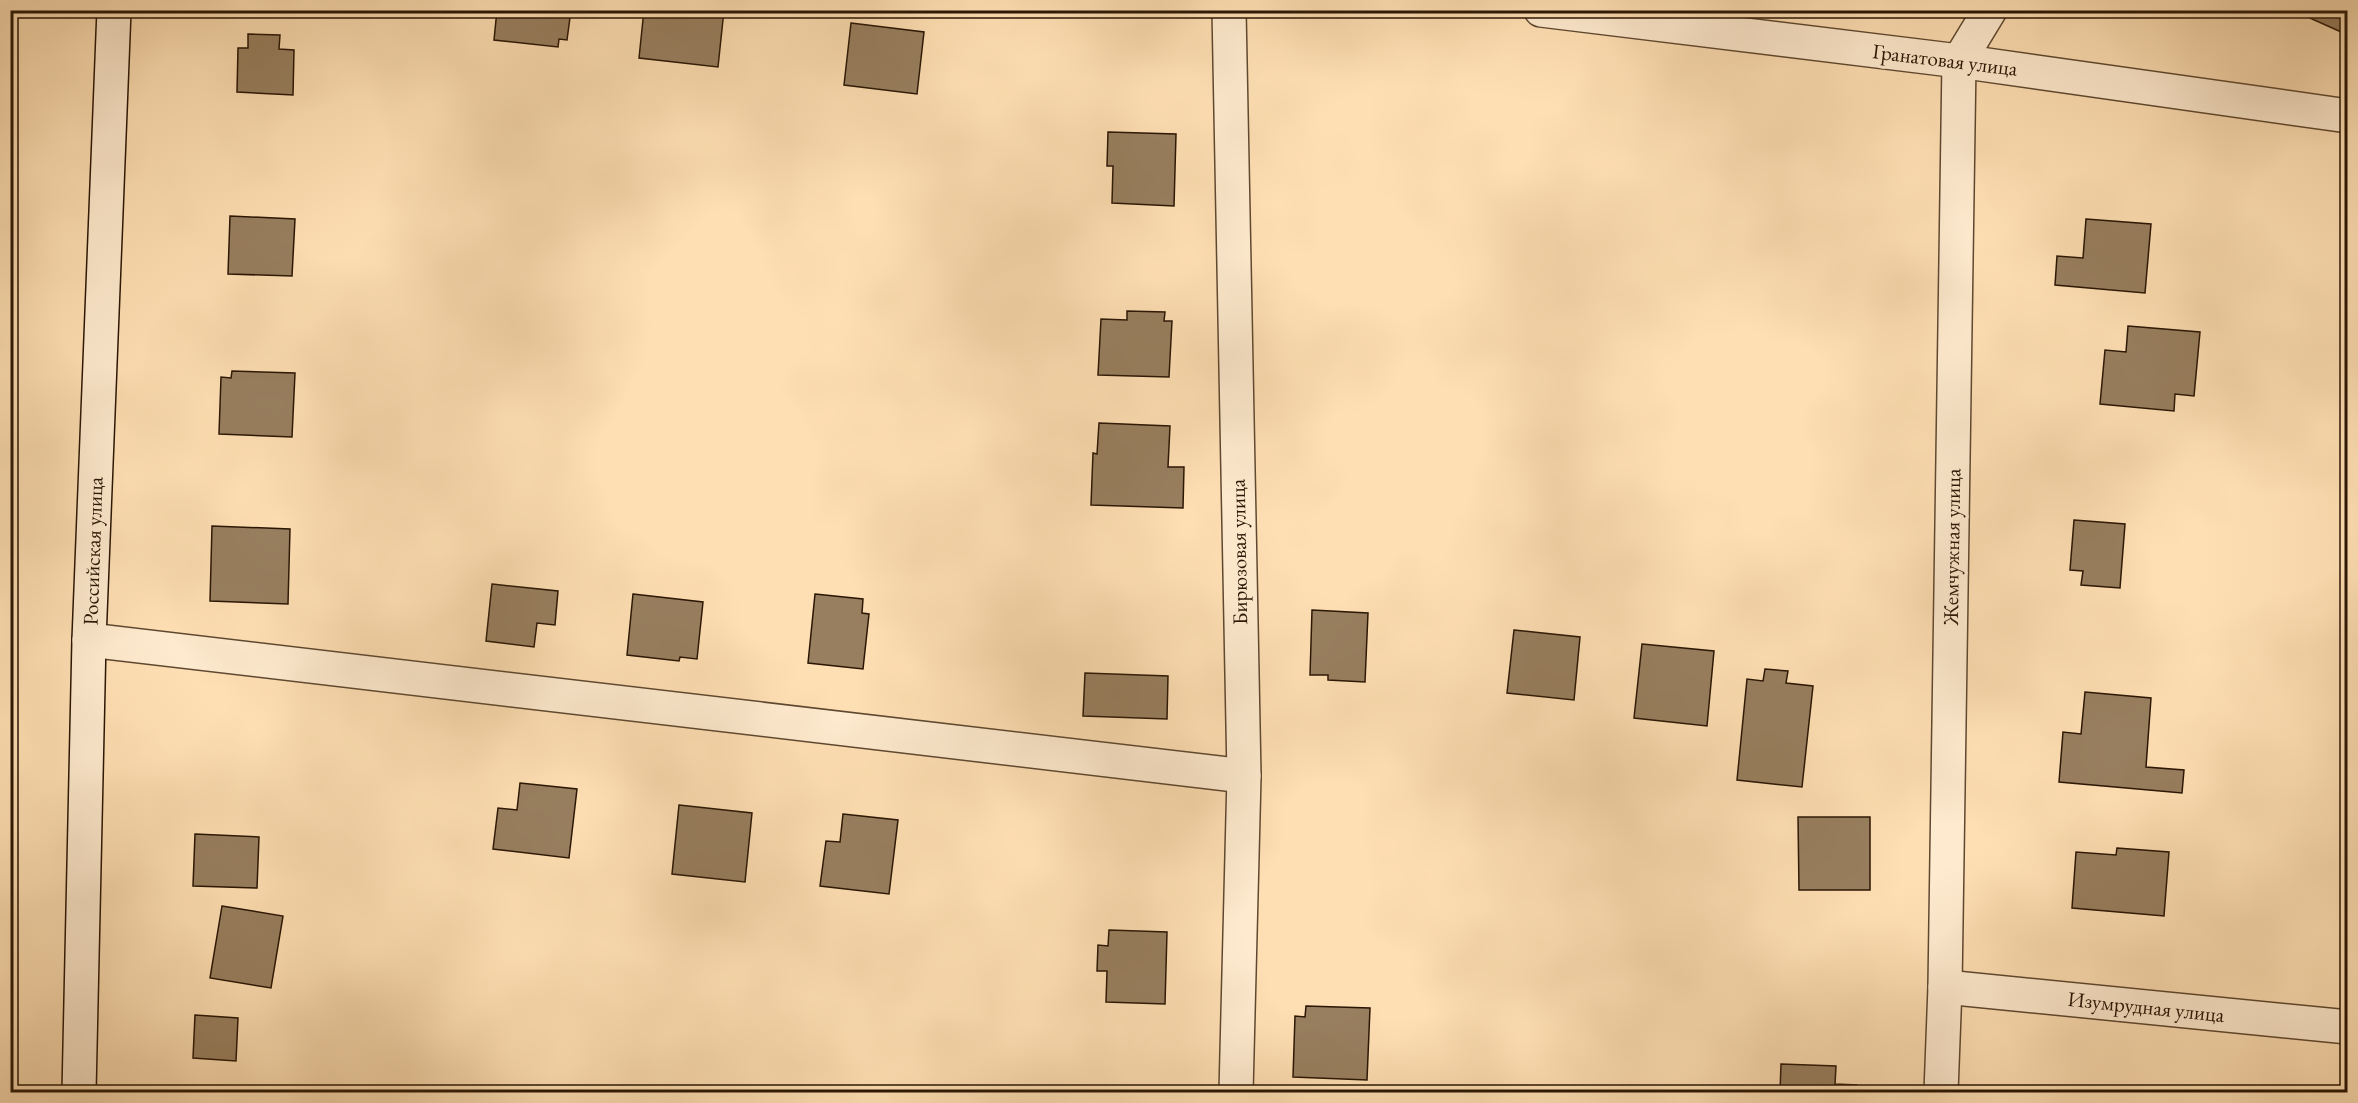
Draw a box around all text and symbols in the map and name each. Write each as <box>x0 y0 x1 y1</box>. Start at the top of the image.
street label: Гранатовая улица <box>1871 37 2020 82</box>
street label: Жемчужная улица <box>1937 468 1966 627</box>
street label: Российская улица <box>76 476 109 626</box>
street label: Бирюзовая улица <box>1224 478 1253 625</box>
street label: Изумрудная улица <box>2066 985 2226 1028</box>

